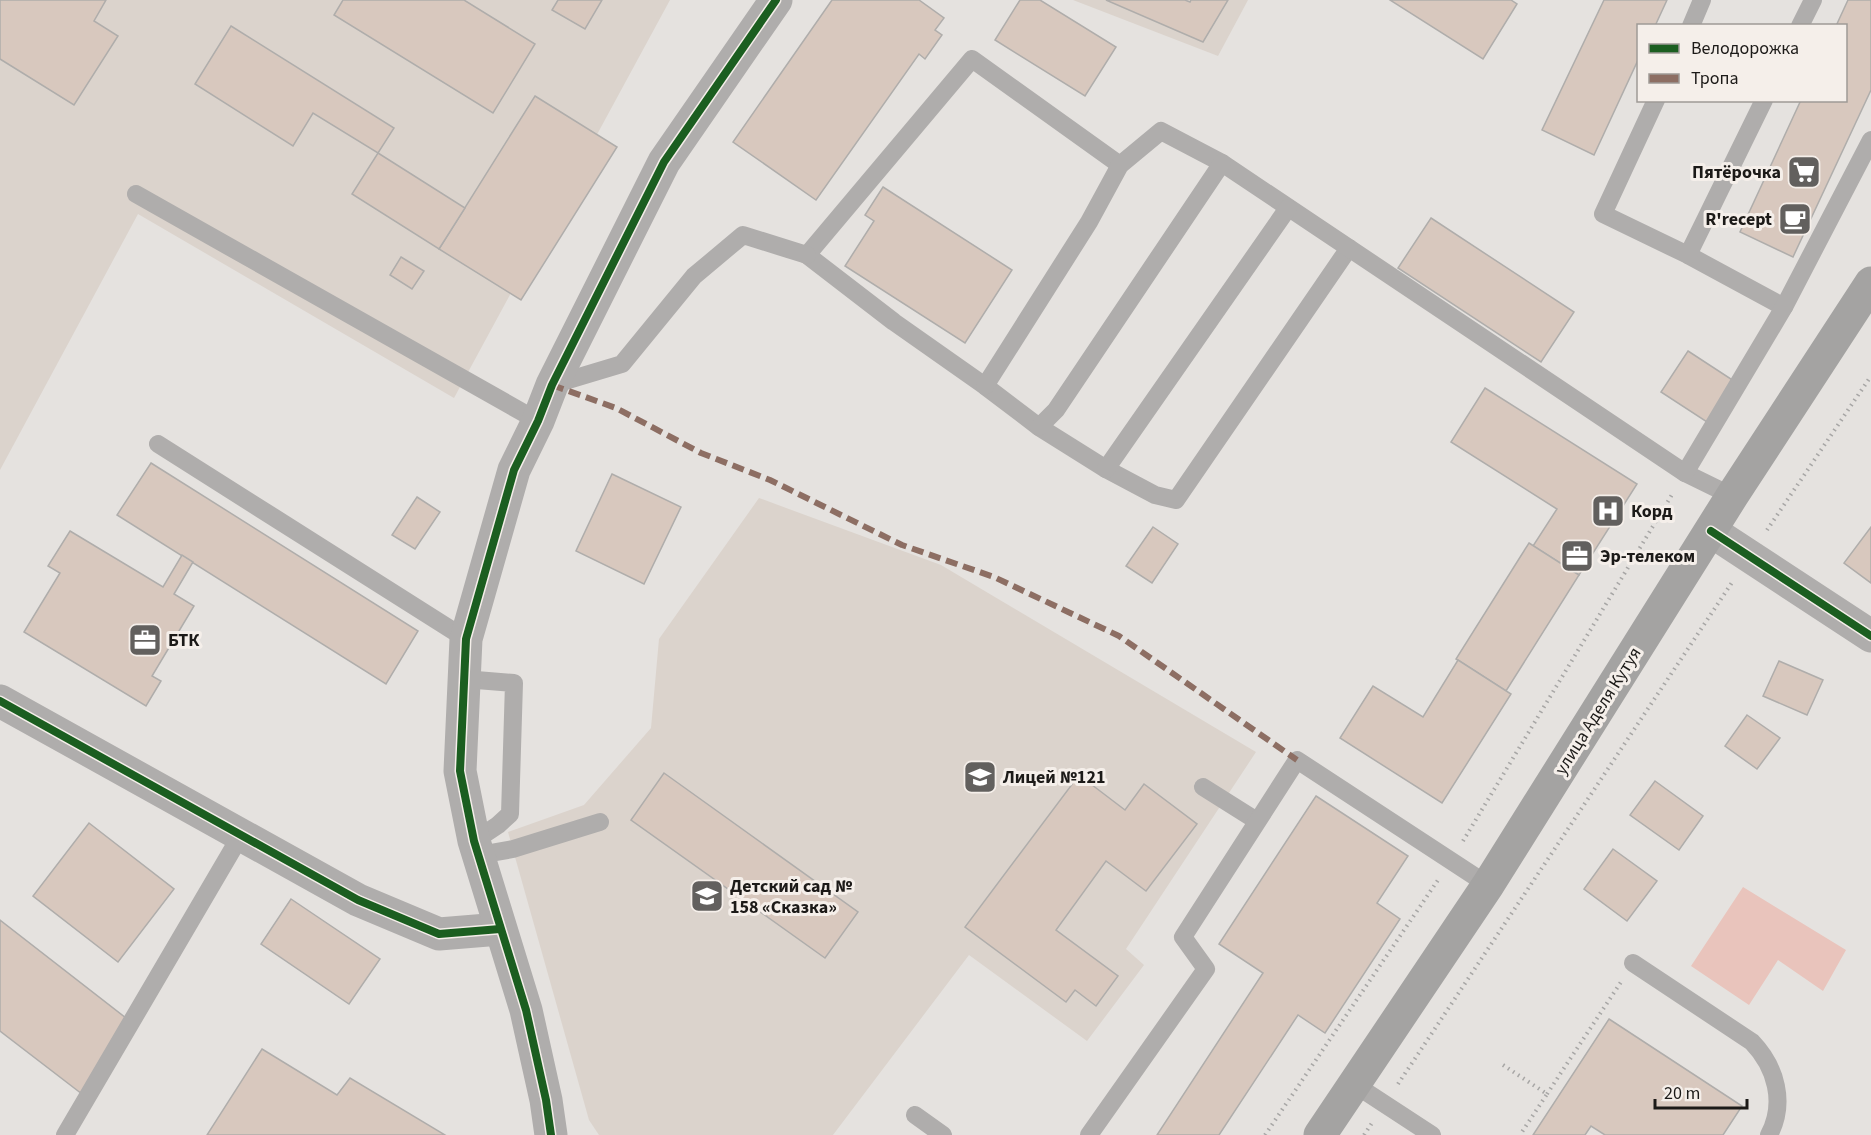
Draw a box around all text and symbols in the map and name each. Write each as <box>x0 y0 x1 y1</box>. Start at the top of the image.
legend <box>1637 24 1847 102</box>
text: Велодорожка <box>1691 36 1799 61</box>
text: Тропа <box>1691 66 1739 91</box>
supermarket icon: Пятёрочка <box>1786 154 1822 190</box>
place label: Пятёрочка <box>1692 160 1781 185</box>
cafe icon: R'recept <box>1777 201 1813 237</box>
place label: R'recept <box>1705 207 1772 232</box>
hospital icon: Корд <box>1590 493 1626 529</box>
place label: Корд <box>1631 499 1673 524</box>
office icon: Эр-телеком <box>1559 538 1595 574</box>
place label: Эр-телеком <box>1600 544 1695 569</box>
office icon: БТК <box>127 622 163 658</box>
place label: БТК <box>168 628 200 653</box>
street label: улица Аделя Кутуя <box>1549 642 1647 780</box>
school or university icon: Лицей №121 <box>962 759 998 795</box>
place label: Лицей №121 <box>1002 765 1105 790</box>
place label: Детский сад № 158 «Сказка» <box>730 874 853 920</box>
school or university icon: Детский сад № 158 «Сказка» <box>689 878 725 914</box>
scale bar <box>1655 1072 1746 1110</box>
text: 20 m <box>1664 1081 1700 1106</box>

